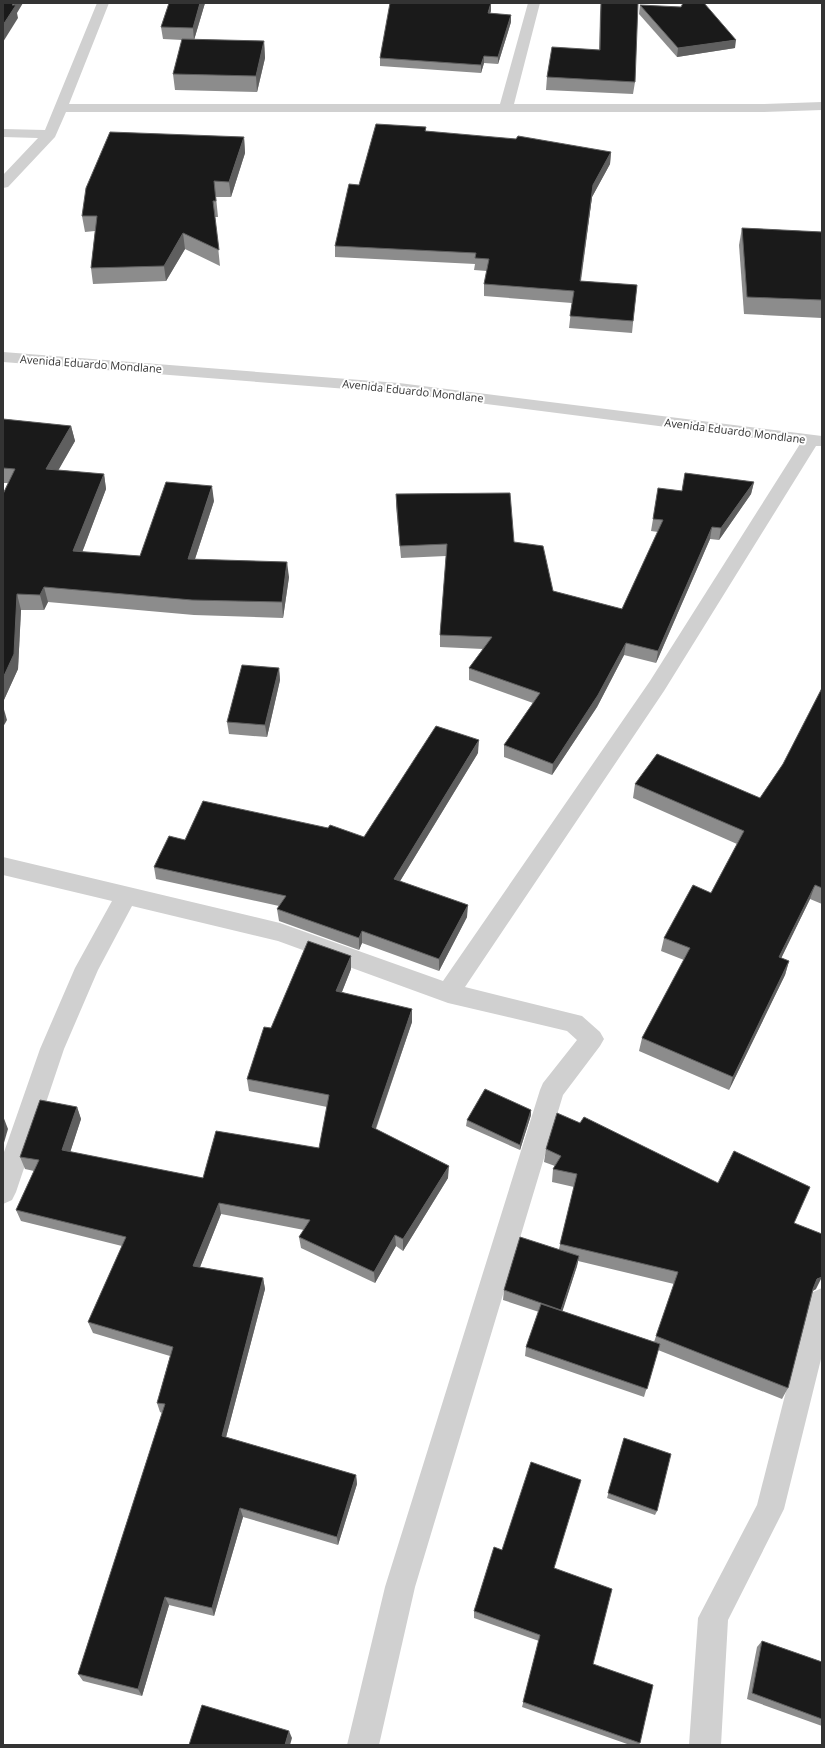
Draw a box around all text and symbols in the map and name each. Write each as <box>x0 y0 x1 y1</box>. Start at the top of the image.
street label: Avenida Eduardo Mondlane <box>20 351 162 376</box>
street label: Avenida Eduardo Mondlane <box>342 376 484 405</box>
street label: Avenida Eduardo Mondlane <box>664 414 806 447</box>

